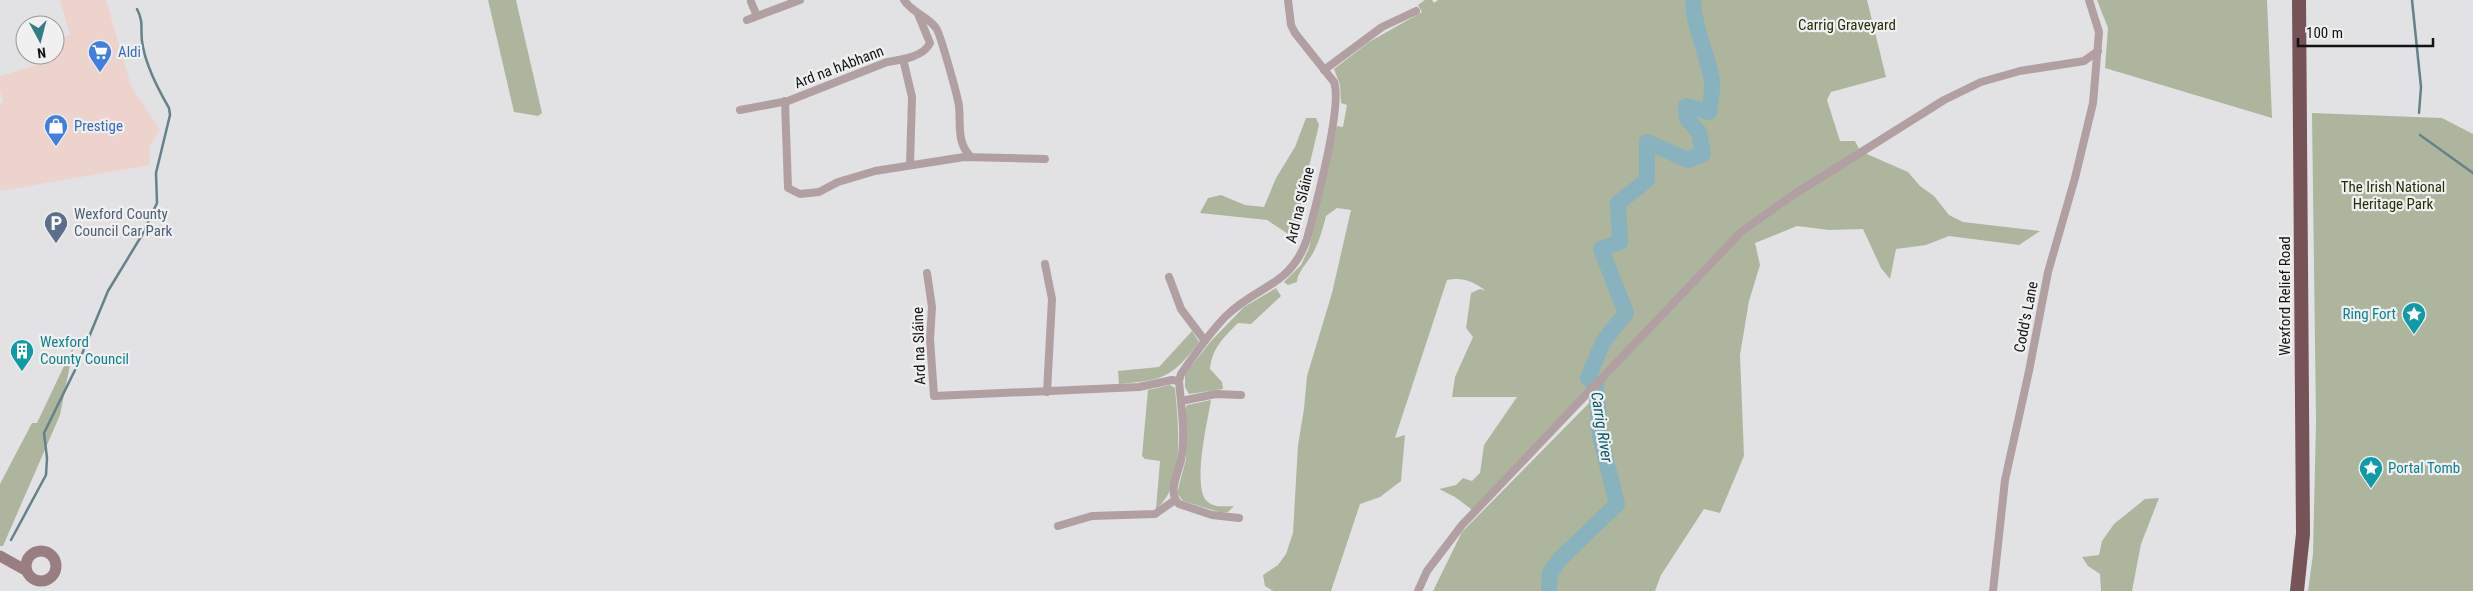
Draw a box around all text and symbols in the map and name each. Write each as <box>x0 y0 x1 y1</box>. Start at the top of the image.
north arrow <box>15 15 65 65</box>
scale bar <box>2298 15 2433 47</box>
park label: Carrig Graveyard <box>1798 16 1896 34</box>
text: 100 m <box>2306 24 2343 42</box>
supermarket icon: Aldi <box>87 39 113 73</box>
street label: Ard na hAbhann <box>792 42 886 92</box>
place label: Aldi <box>118 43 141 61</box>
text: N <box>36 44 47 61</box>
shop icon: Prestige <box>43 113 69 147</box>
place label: Prestige <box>74 117 123 135</box>
street label: Ard na Sláine <box>1282 165 1318 245</box>
park label: The Irish National Heritage Park <box>2341 178 2445 213</box>
place label: Wexford County Council Car Park <box>74 205 172 240</box>
parking icon: Wexford County Council Car Park <box>43 210 69 244</box>
street label: Wexford Relief Road <box>2276 236 2294 356</box>
street label: Codd's Lane <box>2010 280 2042 354</box>
place icon: Ring Fort <box>2401 301 2427 335</box>
place label: Ring Fort <box>2343 305 2396 323</box>
street label: Ard na Sláine <box>909 307 929 385</box>
place label: Wexford County Council <box>40 333 129 368</box>
building icon: Wexford County Council <box>9 338 35 372</box>
water label: Carrig River <box>1587 391 1617 465</box>
place icon: Portal Tomb <box>2358 455 2384 489</box>
place label: Portal Tomb <box>2388 459 2460 477</box>

